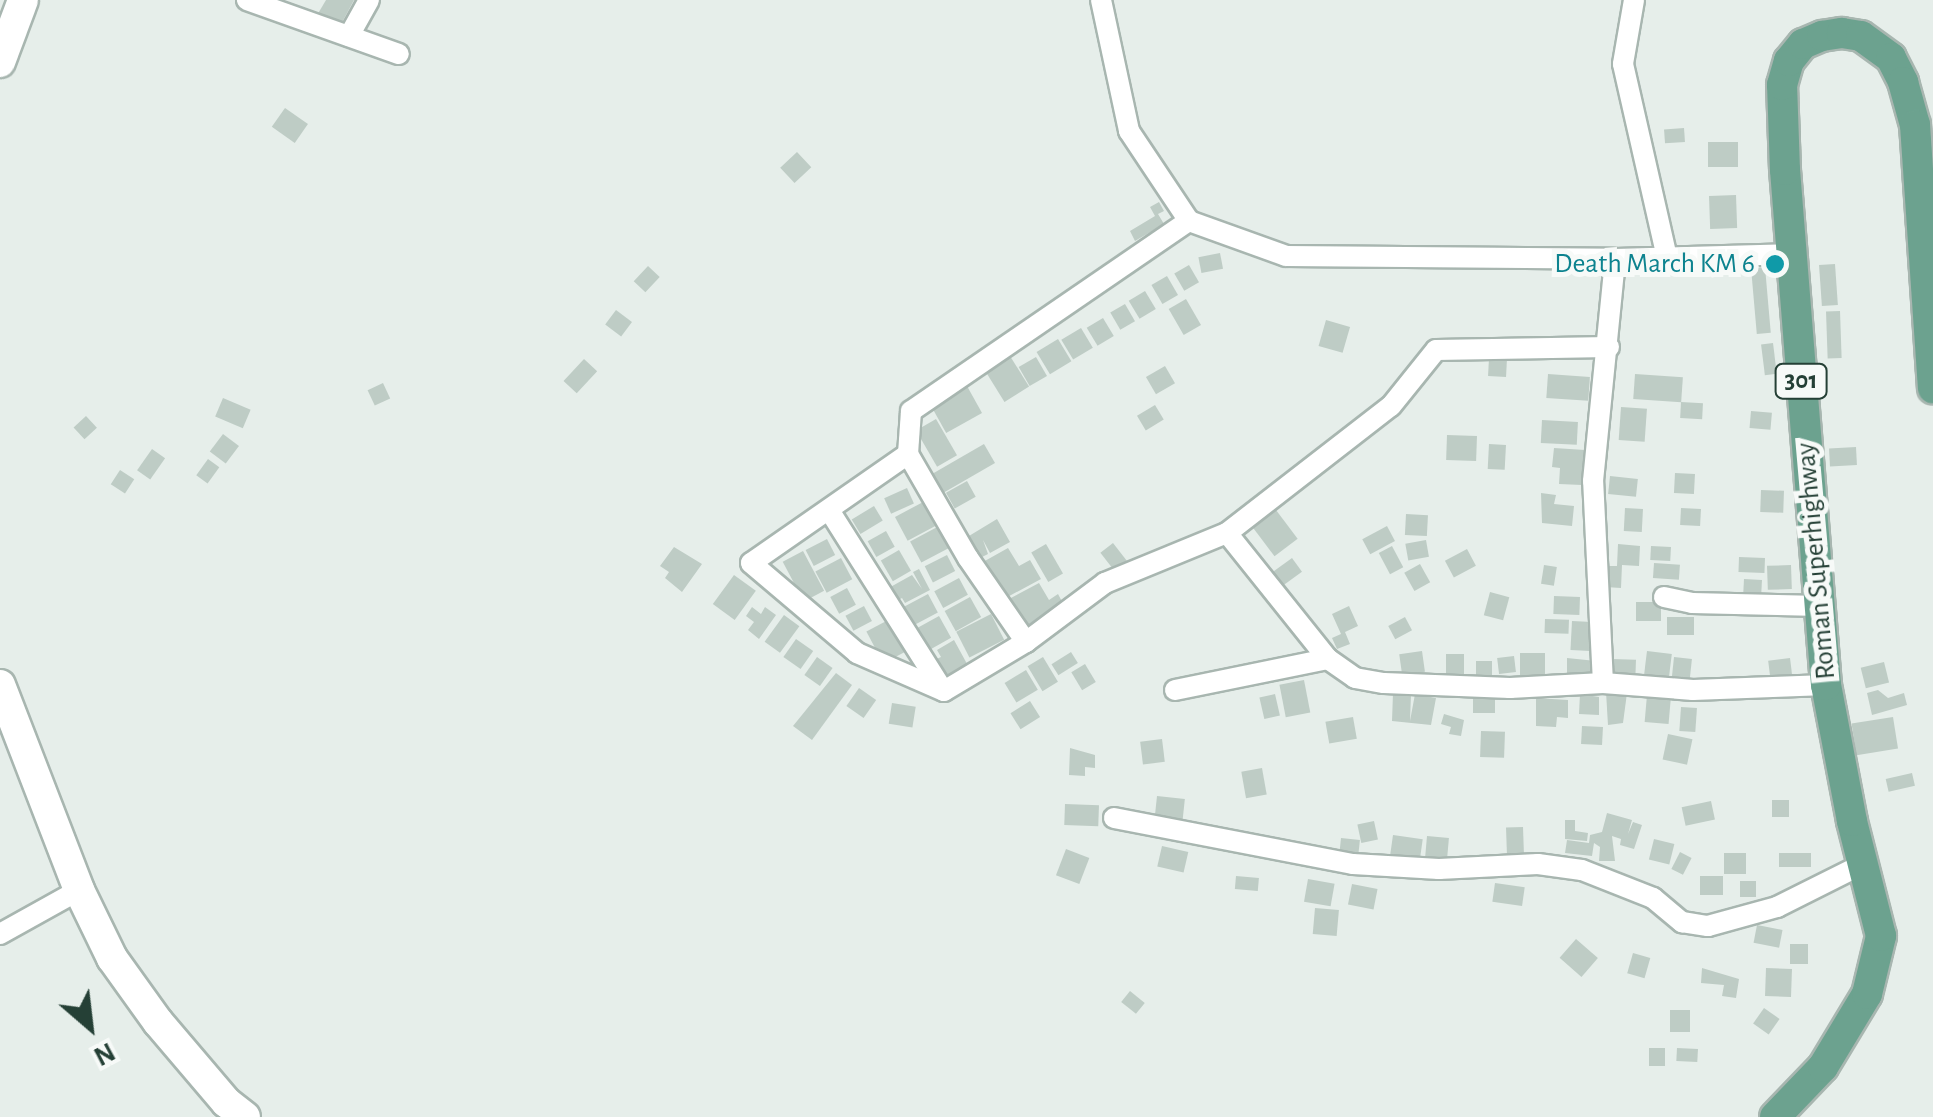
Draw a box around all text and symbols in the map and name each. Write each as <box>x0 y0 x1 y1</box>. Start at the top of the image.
place label: Death March KM 6 <box>1554 247 1755 281</box>
marker: Death March KM 6 <box>1764 253 1786 275</box>
road number: 301 <box>1774 361 1828 401</box>
street label: Roman Superhighway <box>1789 441 1843 681</box>
north arrow <box>40 977 140 1077</box>
text: N <box>89 1037 119 1070</box>

